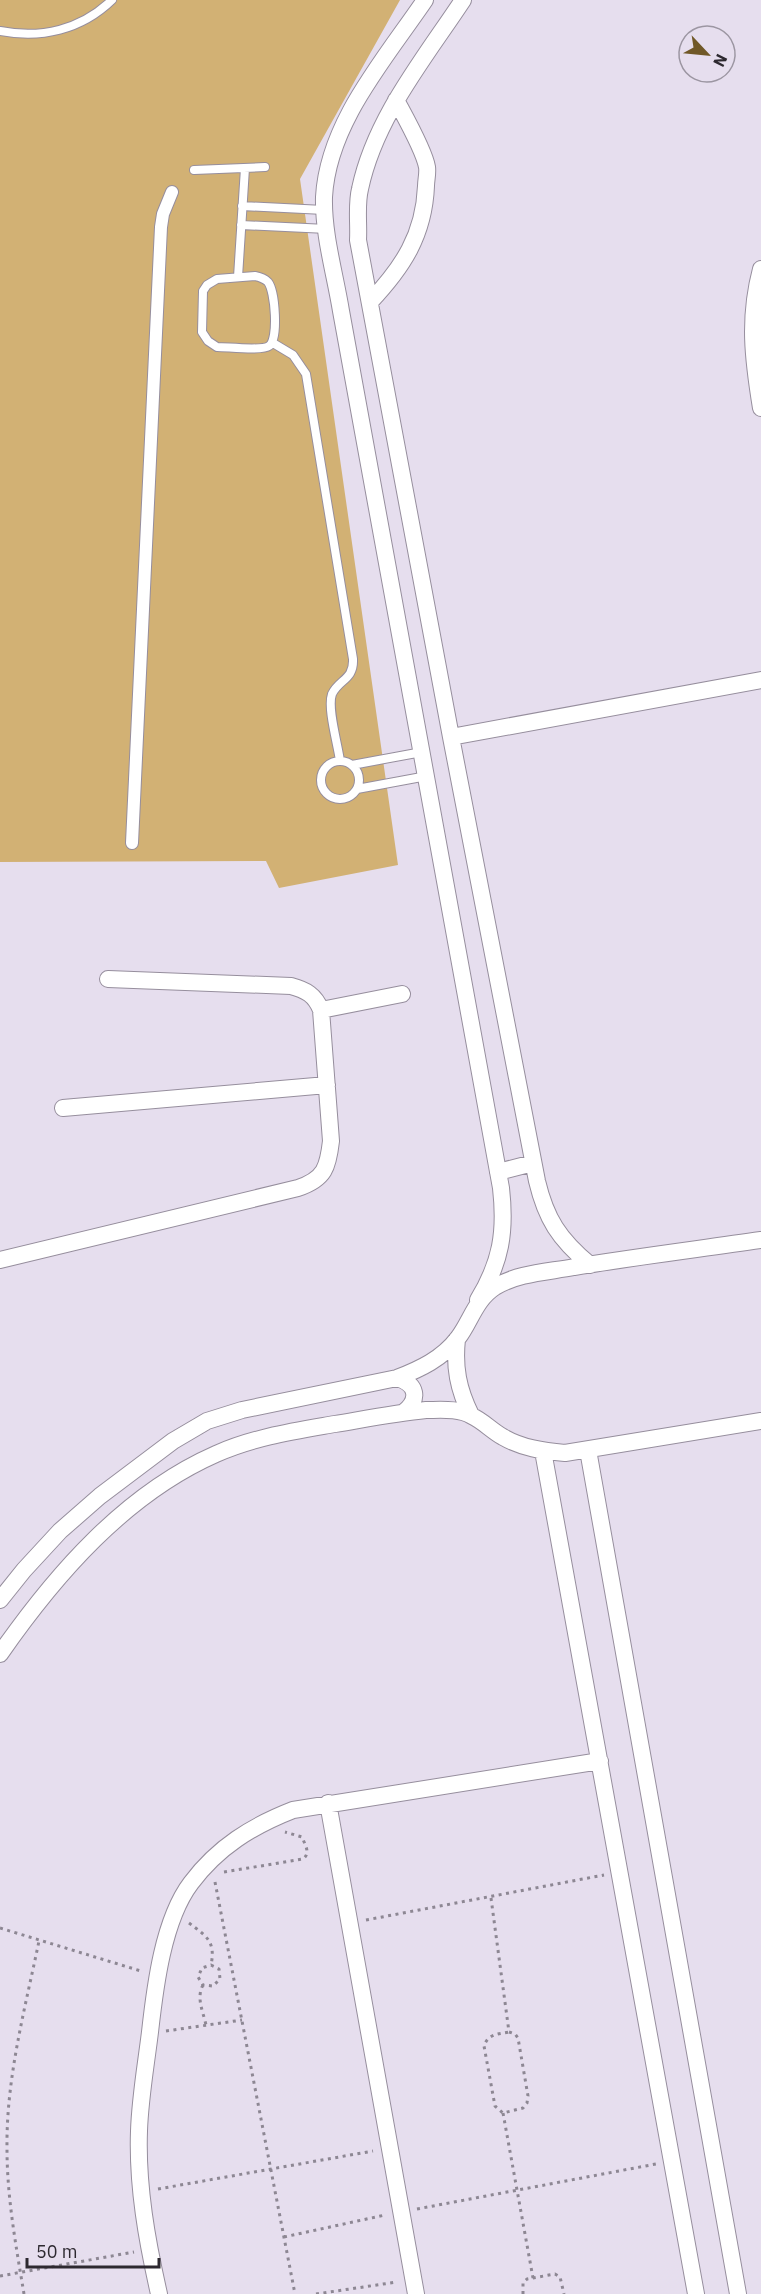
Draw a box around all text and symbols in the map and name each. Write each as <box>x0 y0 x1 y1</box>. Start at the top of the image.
north arrow <box>677 24 737 84</box>
text: N <box>709 51 732 70</box>
scale bar <box>27 2231 159 2269</box>
text: 50 m <box>36 2240 78 2263</box>

